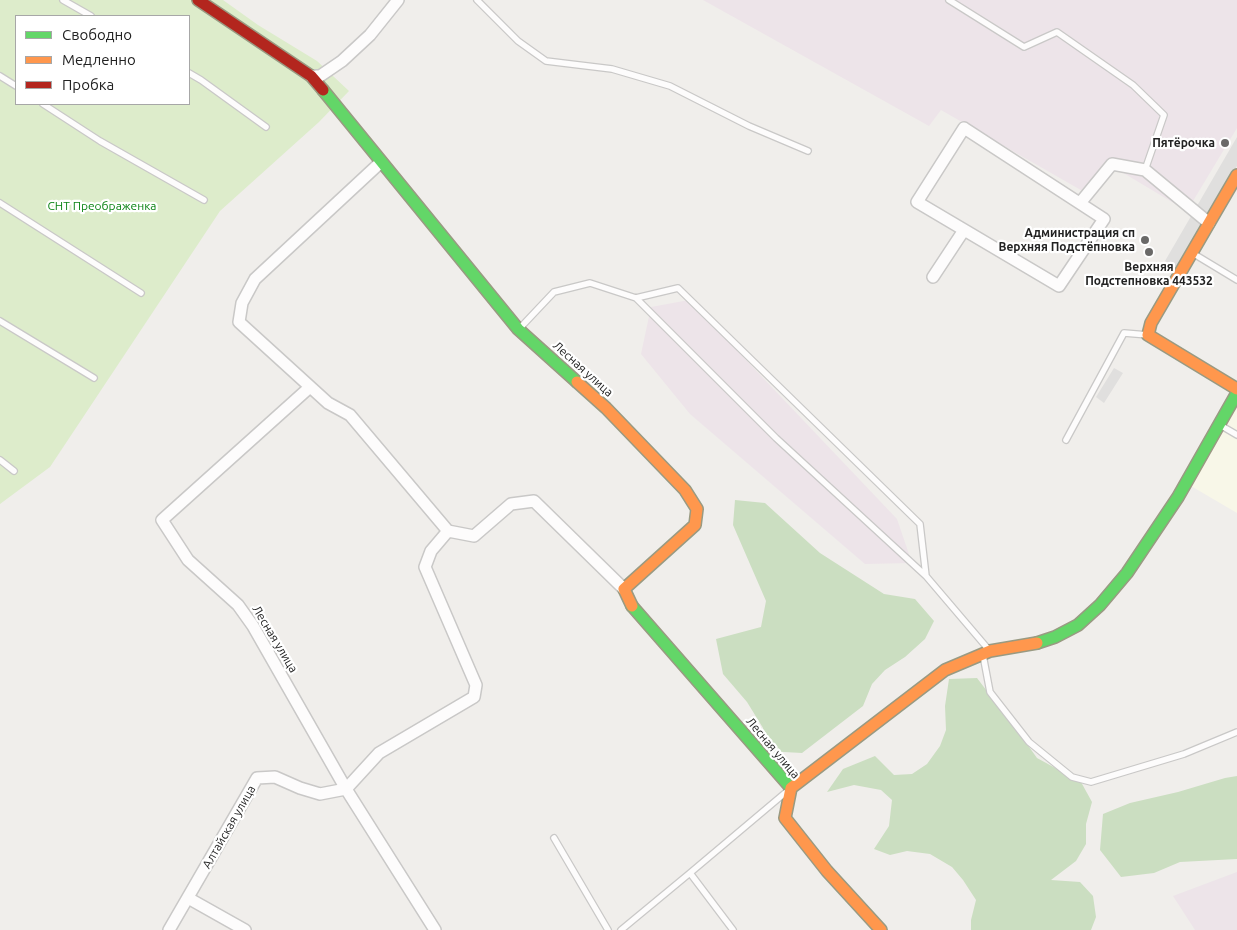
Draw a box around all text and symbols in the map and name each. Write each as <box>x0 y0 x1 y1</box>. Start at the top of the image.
legend <box>15 15 190 105</box>
text: Свободно <box>62 26 132 43</box>
text: Медленно <box>62 51 136 68</box>
text: Пробка <box>62 76 114 93</box>
place label: Пятёрочка <box>1152 136 1215 150</box>
marker: Пятёрочка <box>1219 137 1231 149</box>
park label: СНТ Преображенка <box>48 199 156 213</box>
place label: Администрация сп Верхняя Подстёпновка <box>998 226 1135 254</box>
marker: Администрация сп Верхняя Подстёпновка <box>1139 234 1151 246</box>
marker: Верхняя Подстепновка 443532 <box>1143 246 1155 258</box>
place label: Верхняя Подстепновка 443532 <box>1085 260 1213 288</box>
street label: Лесная улица <box>550 338 616 400</box>
street label: Лесная улица <box>249 603 301 675</box>
street label: Лесная улица <box>743 714 803 782</box>
street label: Алтайская улица <box>199 783 259 871</box>

